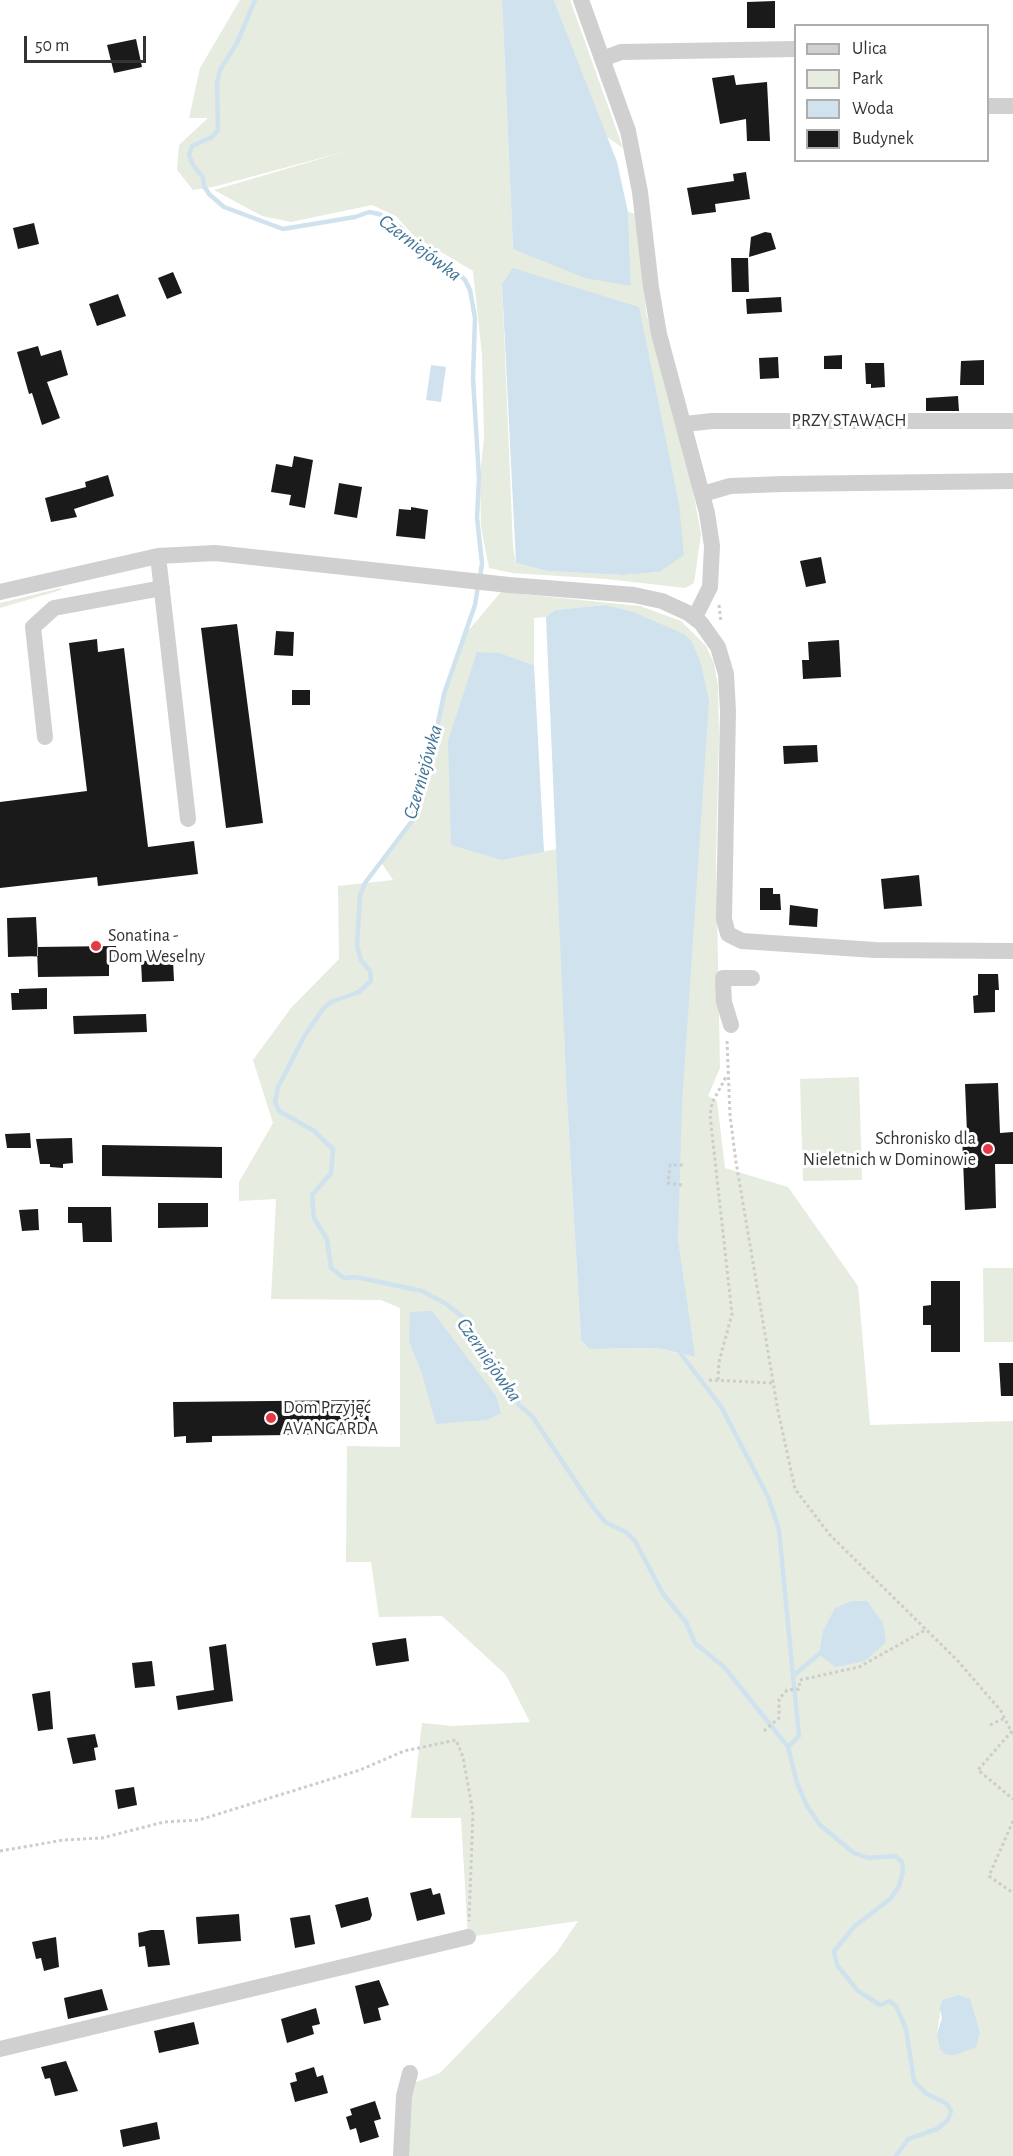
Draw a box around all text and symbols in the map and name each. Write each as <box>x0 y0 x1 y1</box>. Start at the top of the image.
scale bar <box>27 24 148 62</box>
legend <box>794 24 989 162</box>
text: 50 m <box>35 37 69 55</box>
text: Ulica <box>852 40 887 58</box>
text: Park <box>852 70 883 88</box>
text: Woda <box>852 100 894 118</box>
text: Budynek <box>852 130 914 148</box>
water label: Czerniejówka <box>374 209 466 287</box>
street label: PRZY STAWACH <box>792 410 906 432</box>
water label: Czerniejówka <box>398 722 448 822</box>
place label: Sonatina - Dom Weselny <box>108 925 205 968</box>
marker: Sonatina - Dom Weselny <box>89 939 103 953</box>
place label: Schronisko dla Nieletnich w Dominowie <box>803 1128 976 1170</box>
marker: Schronisko dla Nieletnich w Dominowie <box>981 1142 995 1156</box>
water label: Czerniejówka <box>451 1313 527 1407</box>
place label: Dom Przyjęć AVANGARDA <box>283 1397 378 1440</box>
marker: Dom Przyjęć AVANGARDA <box>264 1411 278 1425</box>

